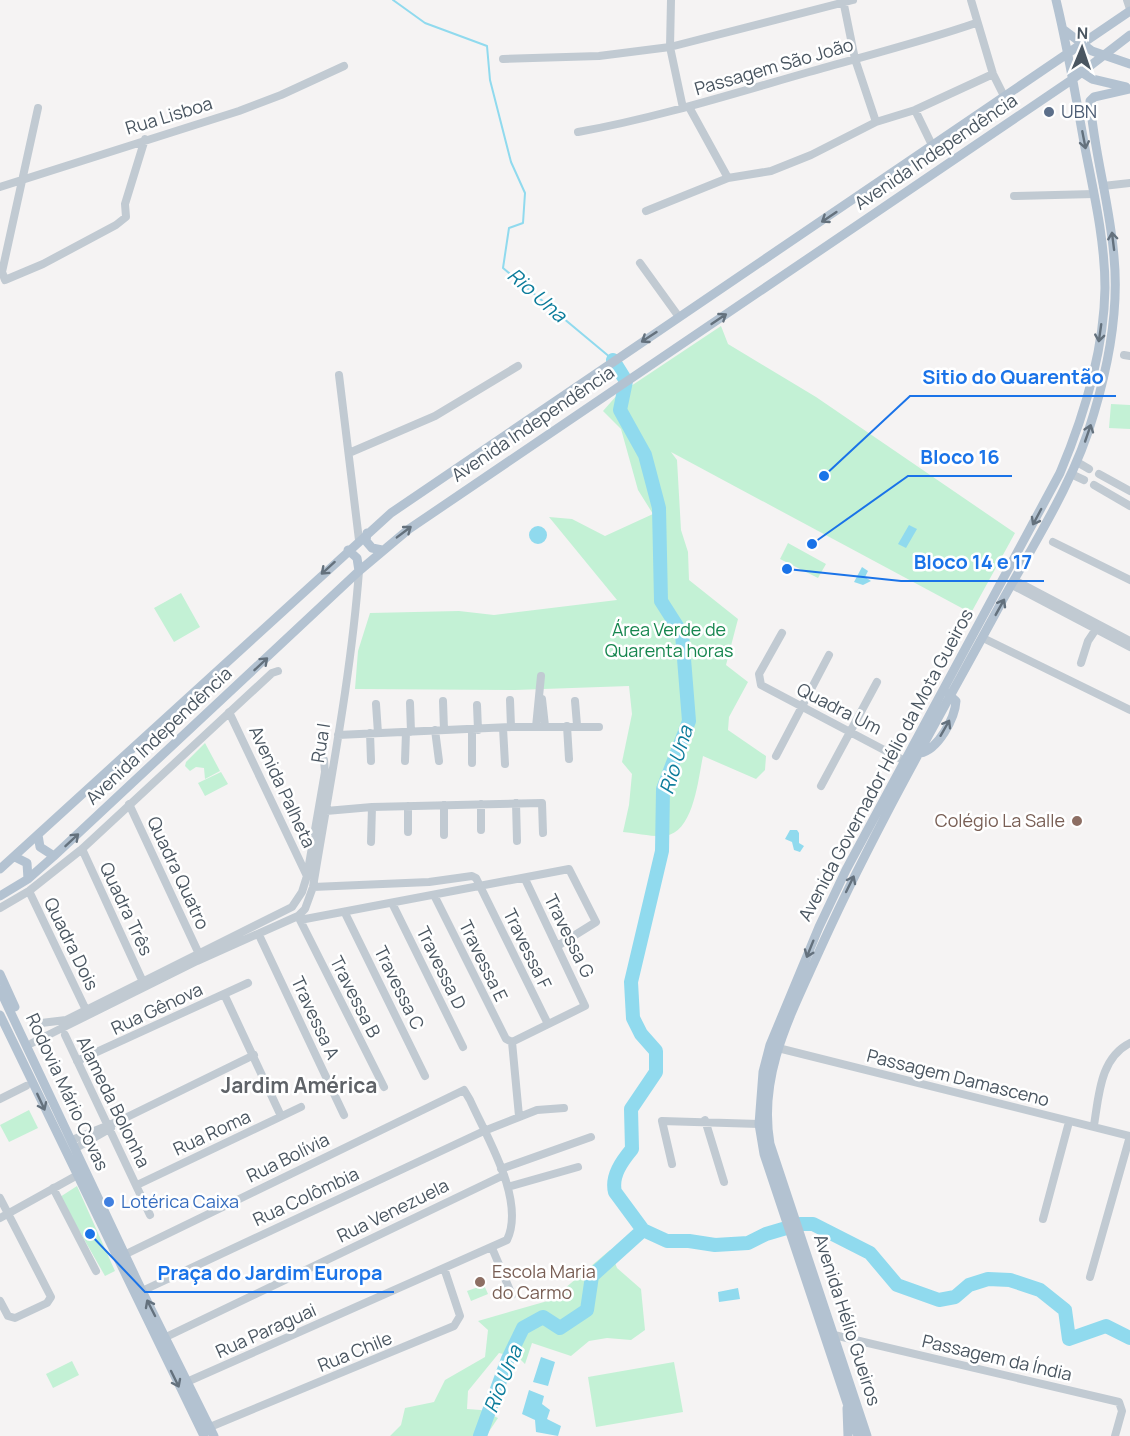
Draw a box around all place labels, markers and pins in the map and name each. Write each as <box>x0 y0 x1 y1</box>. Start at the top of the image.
place label: UBN <box>1061 99 1097 123</box>
marker: UBN <box>1042 105 1056 119</box>
callout: Sitio do Quarentão <box>910 358 1116 396</box>
callout: Bloco 16 <box>908 438 1012 476</box>
callout: Bloco 14 e 17 <box>901 543 1044 581</box>
place label: Colégio La Salle <box>935 808 1065 832</box>
marker: Colégio La Salle <box>1070 814 1084 828</box>
place label: Lotérica Caixa <box>121 1189 239 1213</box>
marker: Lotérica Caixa <box>102 1195 116 1209</box>
callout: Praça do Jardim Europa <box>145 1254 394 1292</box>
place label: Escola Maria do Carmo <box>492 1259 596 1304</box>
marker: Escola Maria do Carmo <box>473 1275 487 1289</box>

